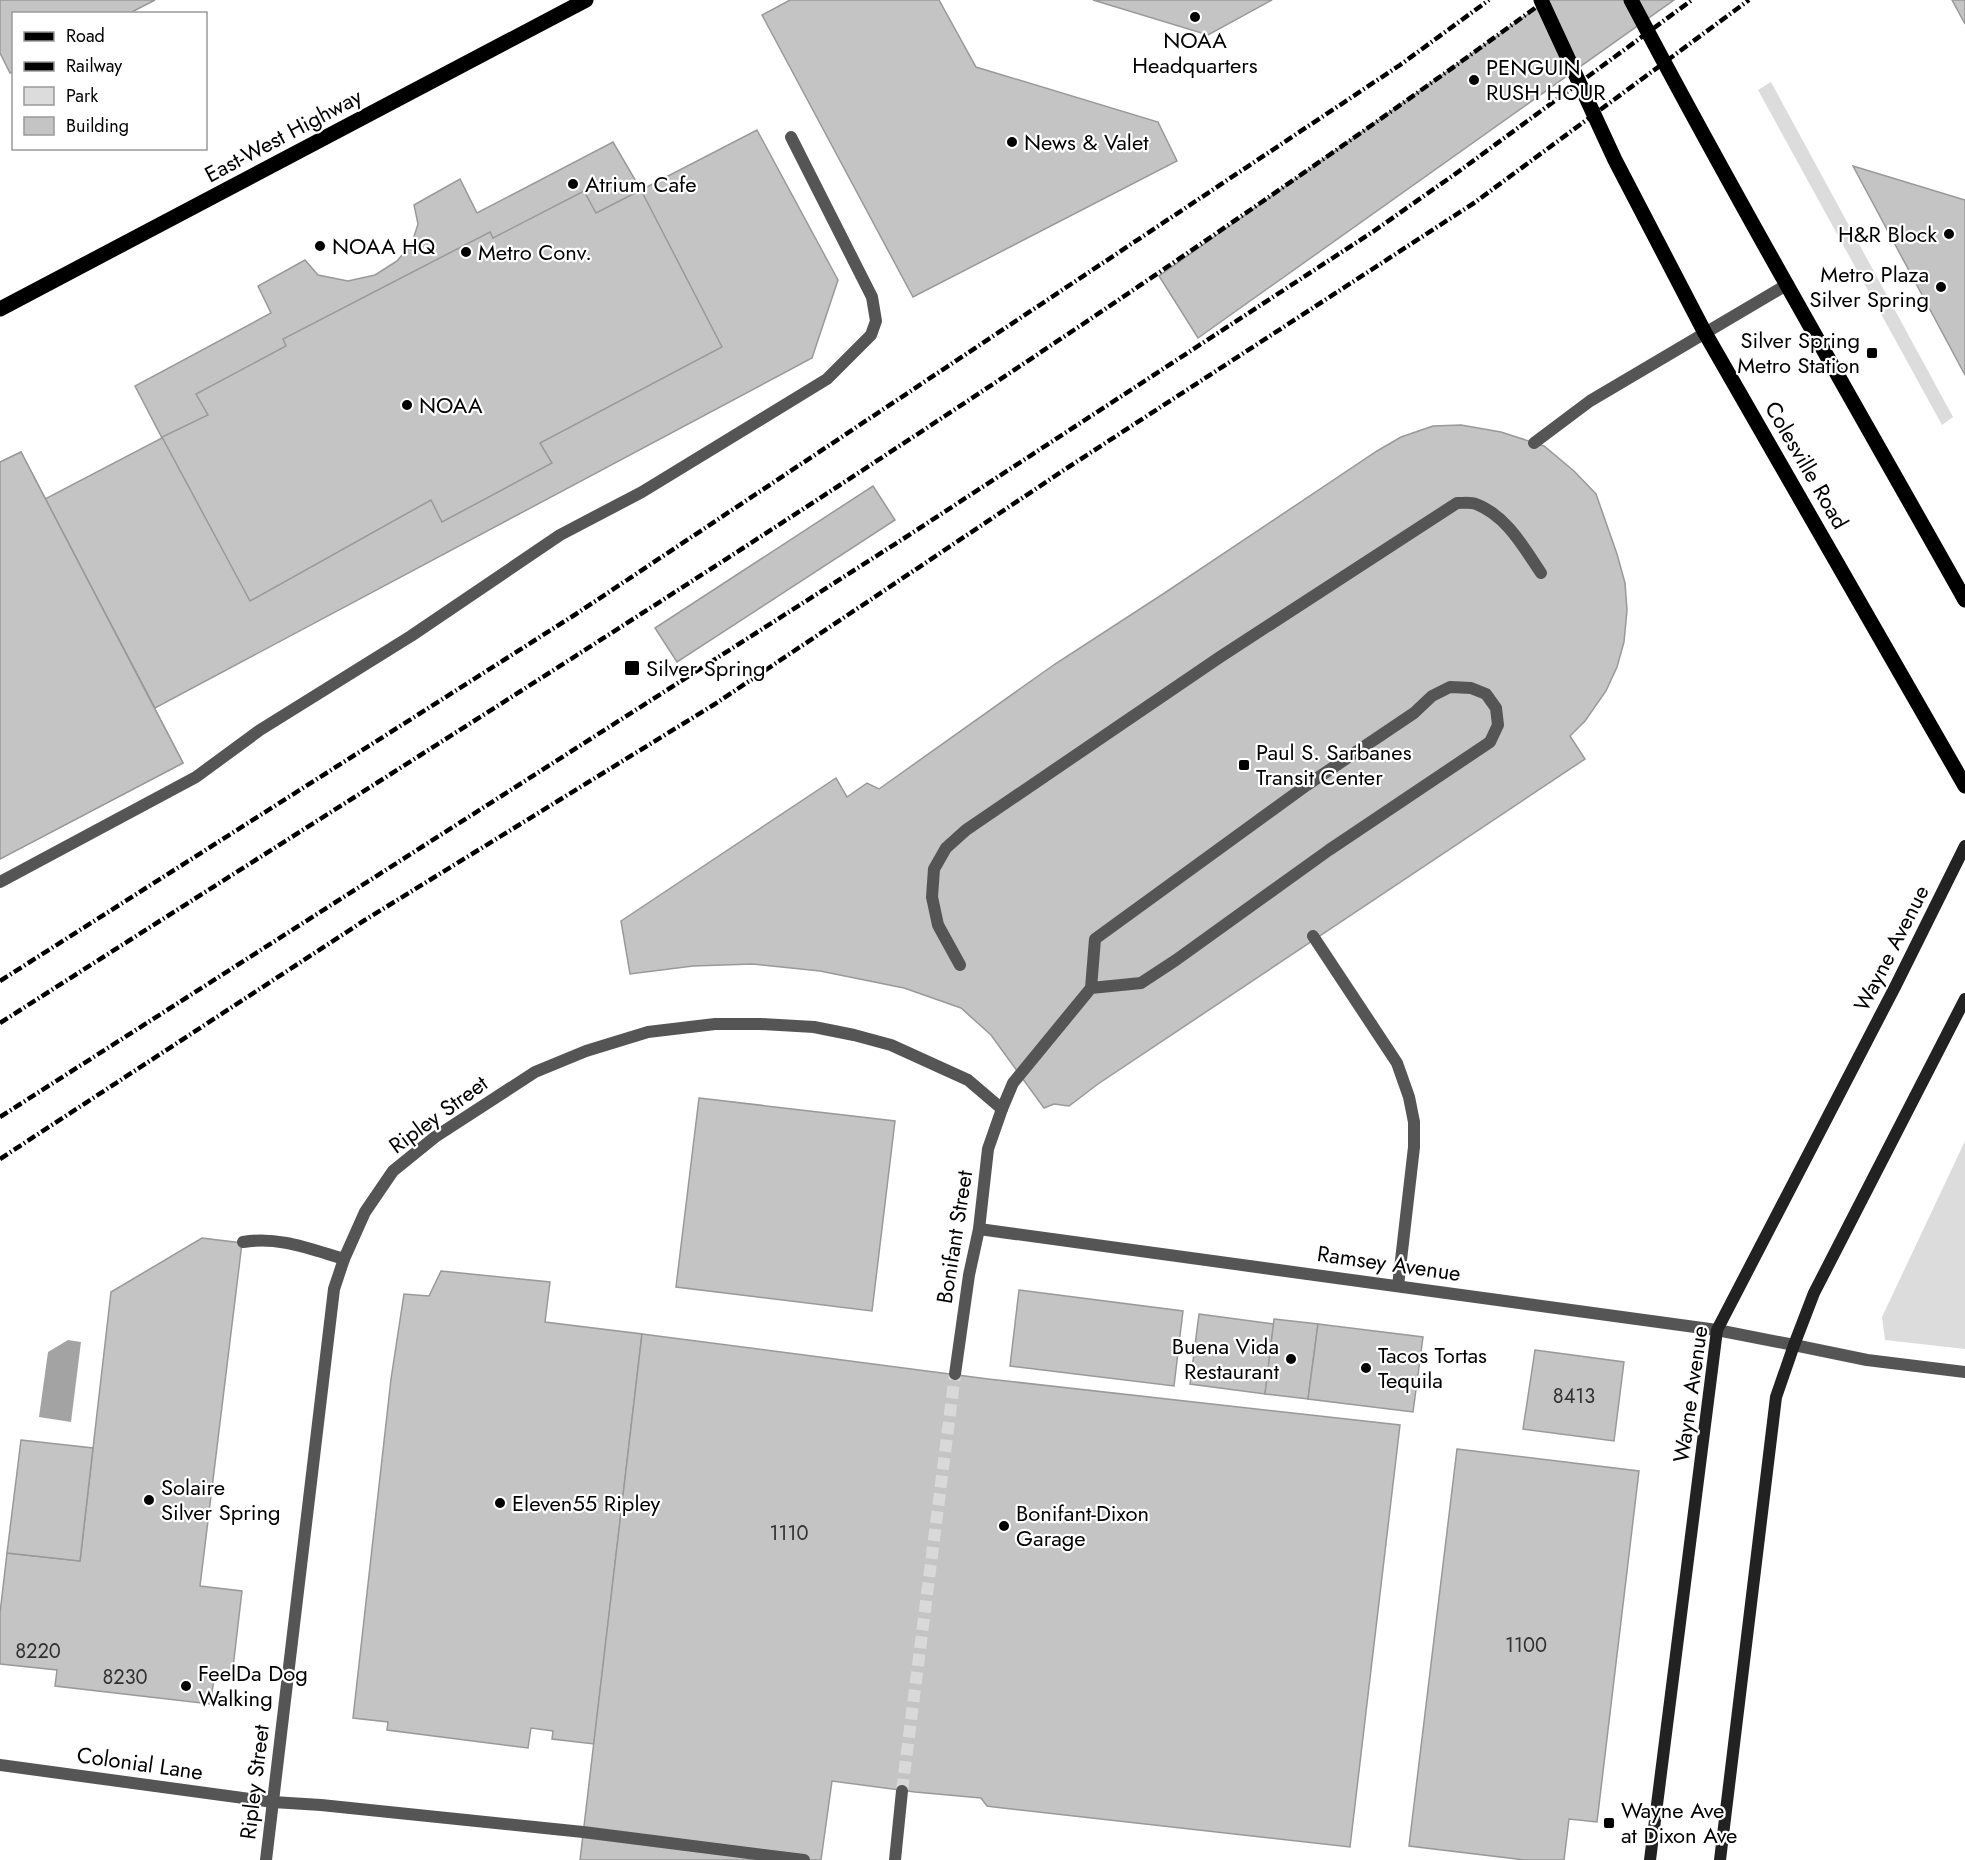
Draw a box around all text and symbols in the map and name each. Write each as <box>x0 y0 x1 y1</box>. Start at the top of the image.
marker: NOAA Headquarters <box>1188 10 1202 24</box>
legend <box>12 12 207 150</box>
text: Road <box>66 23 105 49</box>
place label: NOAA Headquarters <box>1132 24 1258 81</box>
place label: PENGUIN RUSH HOUR <box>1486 51 1606 108</box>
text: Railway <box>66 53 122 79</box>
marker: PENGUIN RUSH HOUR <box>1467 73 1481 87</box>
street label: East-West Highway <box>199 80 368 190</box>
text: Park <box>66 83 98 109</box>
text: Building <box>66 113 129 139</box>
place label: News & Valet <box>1024 126 1149 158</box>
marker: News & Valet <box>1005 135 1019 149</box>
place label: Atrium Cafe <box>585 168 697 200</box>
marker: Atrium Cafe <box>566 177 580 191</box>
place label: H&R Block <box>1838 218 1937 250</box>
marker: H&R Block <box>1942 227 1956 241</box>
place label: NOAA HQ <box>332 230 436 262</box>
place label: Metro Conv. <box>478 236 592 268</box>
marker: NOAA HQ <box>313 239 327 253</box>
marker: Metro Conv. <box>459 245 473 259</box>
place label: Metro Plaza Silver Spring <box>1809 258 1929 315</box>
marker: Metro Plaza Silver Spring <box>1934 280 1948 294</box>
place label: Silver Spring Metro Station <box>1737 324 1860 381</box>
marker: Silver Spring Metro Station <box>1865 346 1879 360</box>
place label: NOAA <box>419 389 483 421</box>
street label: Colesville Road <box>1757 395 1857 535</box>
marker: NOAA <box>400 398 414 412</box>
place label: Silver Spring <box>646 652 766 684</box>
marker: Silver Spring <box>623 659 641 677</box>
place label: Paul S. Sarbanes Transit Center <box>1256 736 1412 793</box>
marker: Paul S. Sarbanes Transit Center <box>1237 758 1251 772</box>
street label: Wayne Avenue <box>1845 879 1937 1017</box>
street label: Ripley Street <box>382 1067 495 1161</box>
street label: Bonifant Street <box>928 1167 980 1306</box>
street label: Ramsey Avenue <box>1315 1237 1463 1289</box>
street label: Wayne Avenue <box>1665 1324 1715 1464</box>
place label: Buena Vida Restaurant <box>1172 1330 1280 1387</box>
place label: Tacos Tortas Tequila <box>1378 1339 1487 1396</box>
marker: Buena Vida Restaurant <box>1284 1352 1298 1366</box>
marker: Tacos Tortas Tequila <box>1359 1361 1373 1375</box>
house number: 8413 <box>1553 1382 1595 1411</box>
place label: Solaire Silver Spring <box>161 1471 281 1528</box>
place label: Eleven55 Ripley <box>512 1487 660 1519</box>
marker: Solaire Silver Spring <box>142 1493 156 1507</box>
marker: Eleven55 Ripley <box>493 1496 507 1510</box>
place label: Bonifant-Dixon Garage <box>1016 1497 1149 1554</box>
house number: 1110 <box>770 1519 809 1548</box>
marker: Bonifant-Dixon Garage <box>997 1519 1011 1533</box>
house number: 1100 <box>1505 1631 1547 1660</box>
house number: 8220 <box>15 1637 61 1666</box>
place label: FeelDa Dog Walking <box>198 1657 308 1714</box>
house number: 8230 <box>102 1663 148 1692</box>
marker: FeelDa Dog Walking <box>179 1679 193 1693</box>
street label: Ripley Street <box>231 1722 277 1841</box>
street label: Colonial Lane <box>75 1738 205 1788</box>
place label: Wayne Ave at Dixon Ave <box>1621 1794 1737 1851</box>
marker: Wayne Ave at Dixon Ave <box>1602 1816 1616 1830</box>

